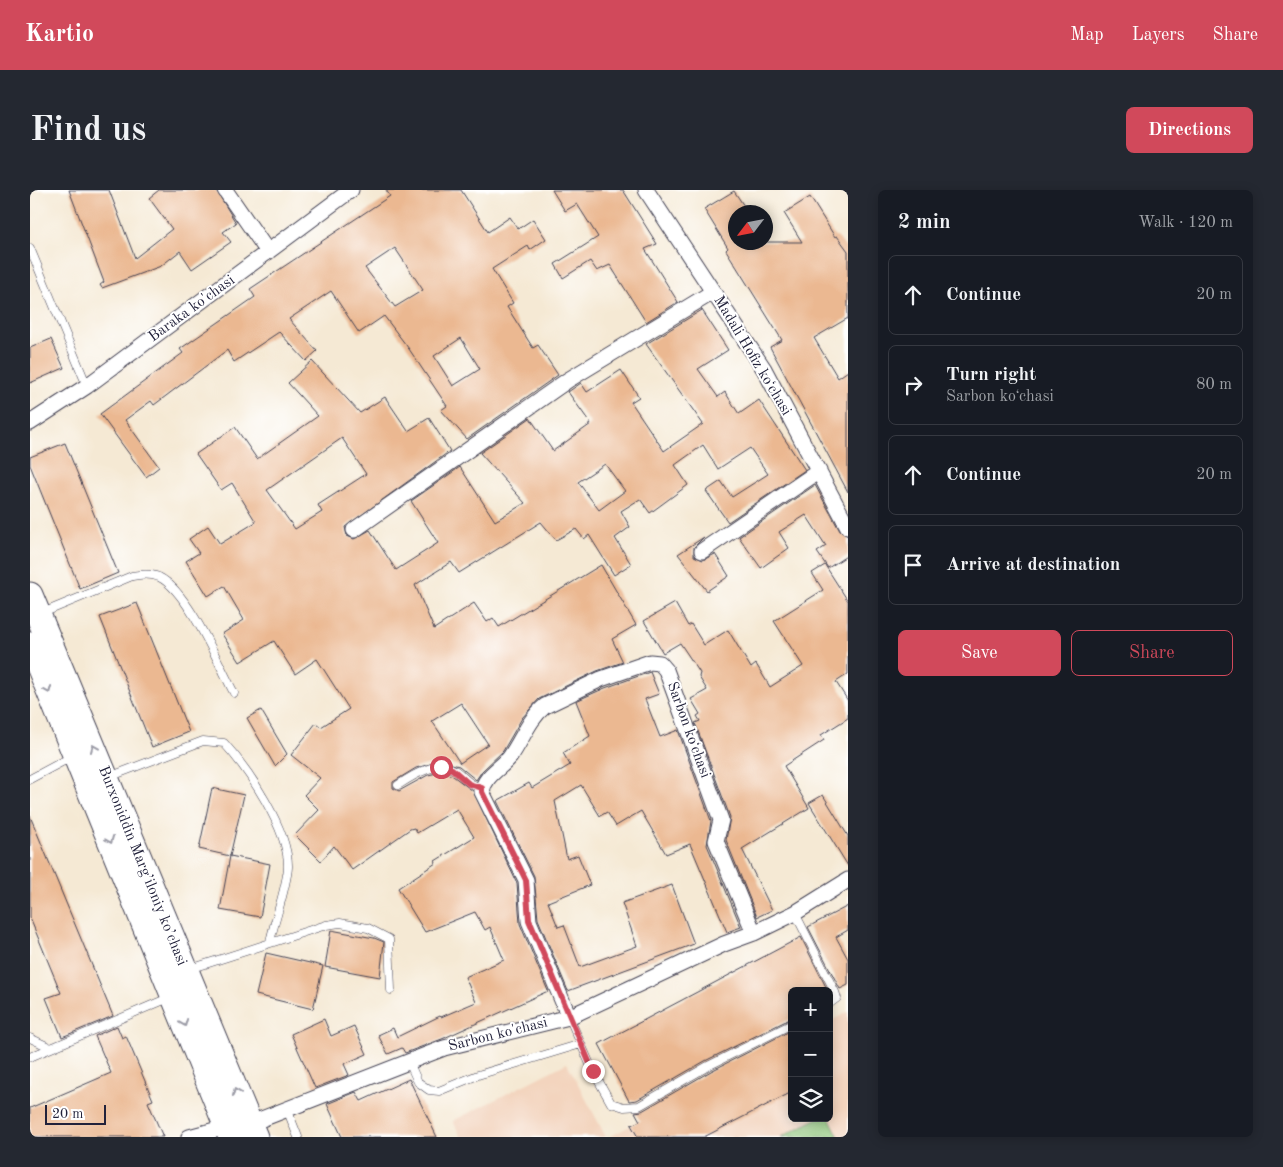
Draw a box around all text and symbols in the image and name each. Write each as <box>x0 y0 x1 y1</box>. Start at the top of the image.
text: Kartio <box>25 23 94 47</box>
text: Map <box>1070 26 1104 44</box>
text: Layers <box>1132 26 1184 44</box>
text: Share <box>1212 26 1258 44</box>
button: Directions <box>1126 107 1253 153</box>
text: Find us <box>30 113 146 148</box>
north arrow <box>728 205 773 250</box>
text: 2 min <box>898 212 951 233</box>
text: Walk · 120 m <box>1138 215 1233 231</box>
street label: Baraka ko'chasi <box>146 273 238 345</box>
icon: ahead <box>899 281 927 309</box>
text: Continue <box>946 286 1021 305</box>
text: 20 m <box>1196 287 1232 303</box>
street label: Madali Hofiz koʻchasi <box>710 294 794 418</box>
text: Turn right <box>946 366 1036 385</box>
icon: right <box>899 371 927 399</box>
text: 80 m <box>1196 377 1232 393</box>
text: Sarbon koʻchasi <box>946 389 1054 405</box>
icon: ahead <box>899 461 927 489</box>
text: Continue <box>946 466 1021 485</box>
text: 20 m <box>1196 467 1232 483</box>
icon: arrive <box>899 551 927 579</box>
text: Arrive at destination <box>946 556 1120 575</box>
button: Save <box>898 630 1061 676</box>
button: Share <box>1071 630 1233 676</box>
street label: Sarbon koʻchasi <box>664 680 712 780</box>
one-way arrow <box>42 685 53 694</box>
one-way arrow <box>89 744 100 753</box>
route start <box>430 756 453 779</box>
street label: Burxoniddin Marg’iloniy ko’chasi <box>95 764 189 968</box>
one-way arrow <box>103 835 114 844</box>
map controls <box>788 987 833 1122</box>
button: + <box>788 987 833 1032</box>
street label: Sarbon ko'chasi <box>447 1015 549 1055</box>
one-way arrow <box>178 1018 188 1027</box>
button: − <box>788 1032 833 1077</box>
route end <box>582 1060 605 1083</box>
button: layers <box>788 1077 833 1122</box>
one-way arrow <box>232 1088 243 1097</box>
scale bar <box>45 1102 106 1125</box>
text: 20 m <box>52 1107 83 1121</box>

